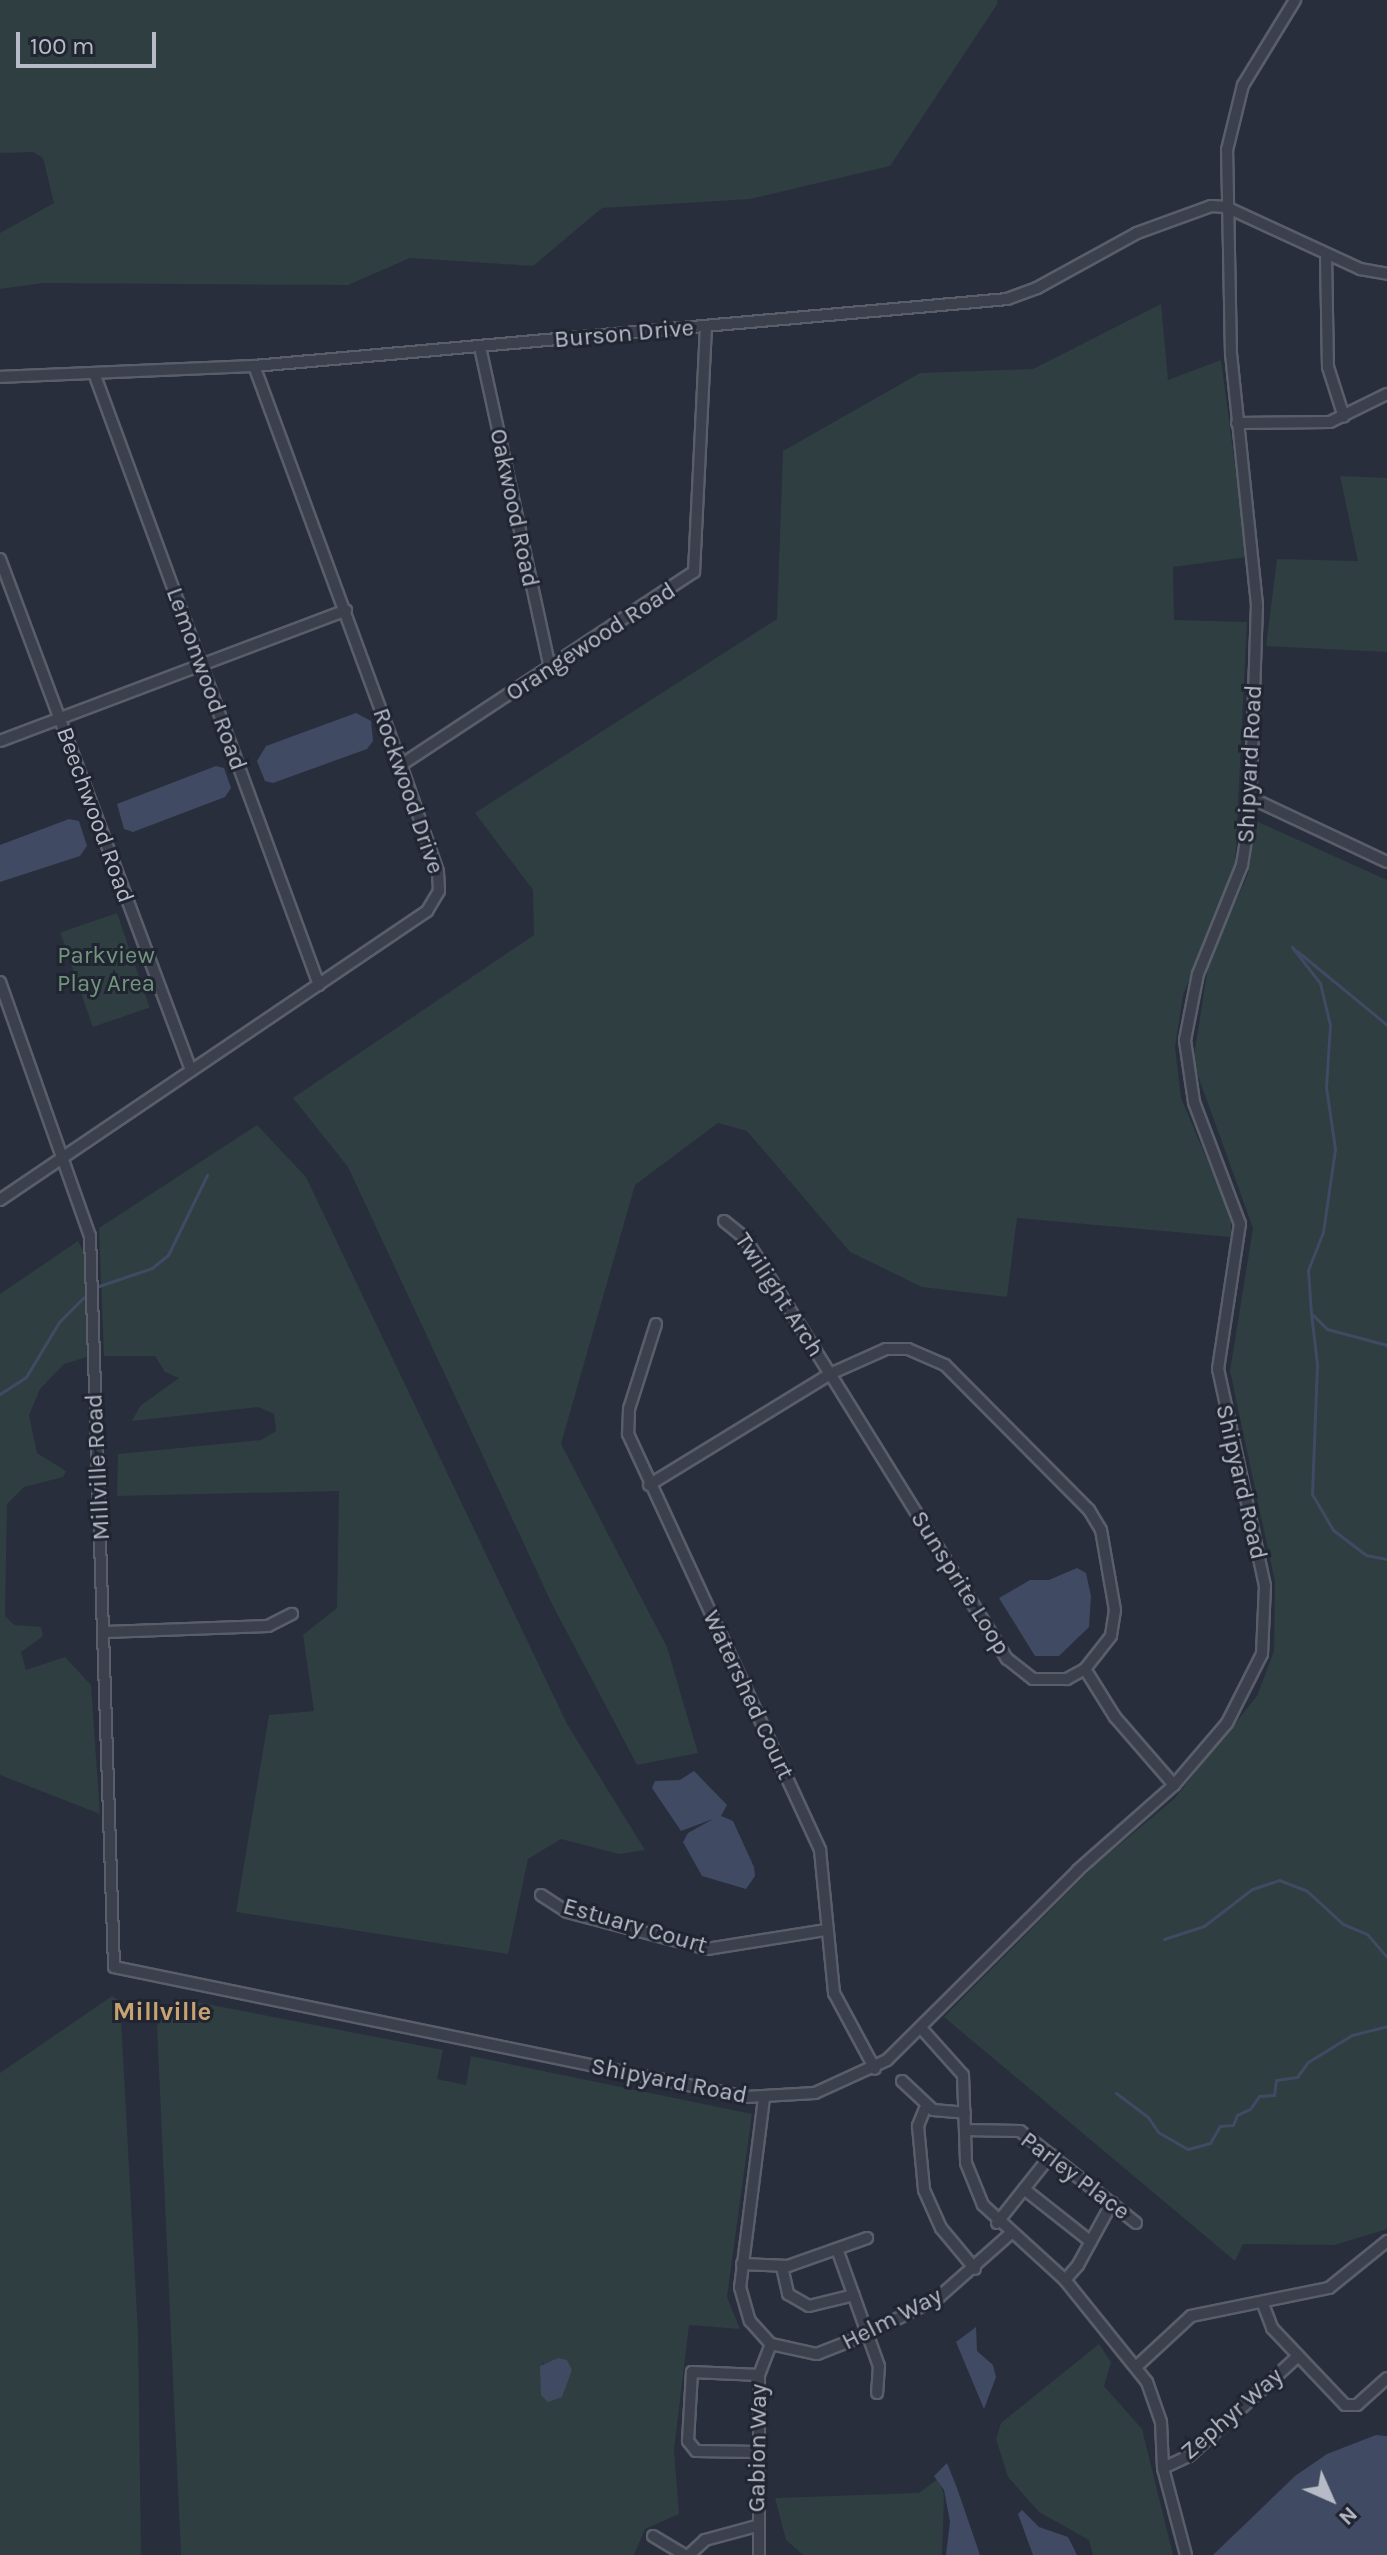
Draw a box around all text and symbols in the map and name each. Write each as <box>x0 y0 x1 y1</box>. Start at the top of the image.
scale bar <box>20 16 160 66</box>
text: 100 m <box>30 32 95 60</box>
street label: Burson Drive <box>553 314 695 354</box>
street label: Oakwood Road <box>483 426 545 590</box>
street label: Orangewood Road <box>501 576 681 708</box>
street label: Lemonwood Road <box>160 584 252 774</box>
street label: Shipyard Road <box>1231 684 1269 844</box>
street label: Rockwood Drive <box>366 704 450 878</box>
street label: Beechwood Road <box>50 723 140 907</box>
park label: Parkview Play Area <box>57 942 155 998</box>
street label: Twilight Arch <box>728 1228 830 1362</box>
street label: Millville Road <box>80 1393 116 1541</box>
street label: Shipyard Road <box>1209 1402 1273 1562</box>
street label: Sunsprite Loop <box>904 1506 1016 1660</box>
street label: Watershed Court <box>696 1606 800 1784</box>
street label: Estuary Court <box>560 1892 710 1960</box>
district label: Millville <box>113 1996 211 2028</box>
street label: Shipyard Road <box>589 2052 749 2110</box>
street label: Parley Place <box>1015 2126 1135 2226</box>
street label: Helm Way <box>837 2282 947 2356</box>
street label: Zephyr Way <box>1175 2362 1289 2466</box>
street label: Gabion Way <box>742 2384 774 2512</box>
north arrow <box>1291 2459 1371 2539</box>
text: N <box>1333 2501 1363 2531</box>

